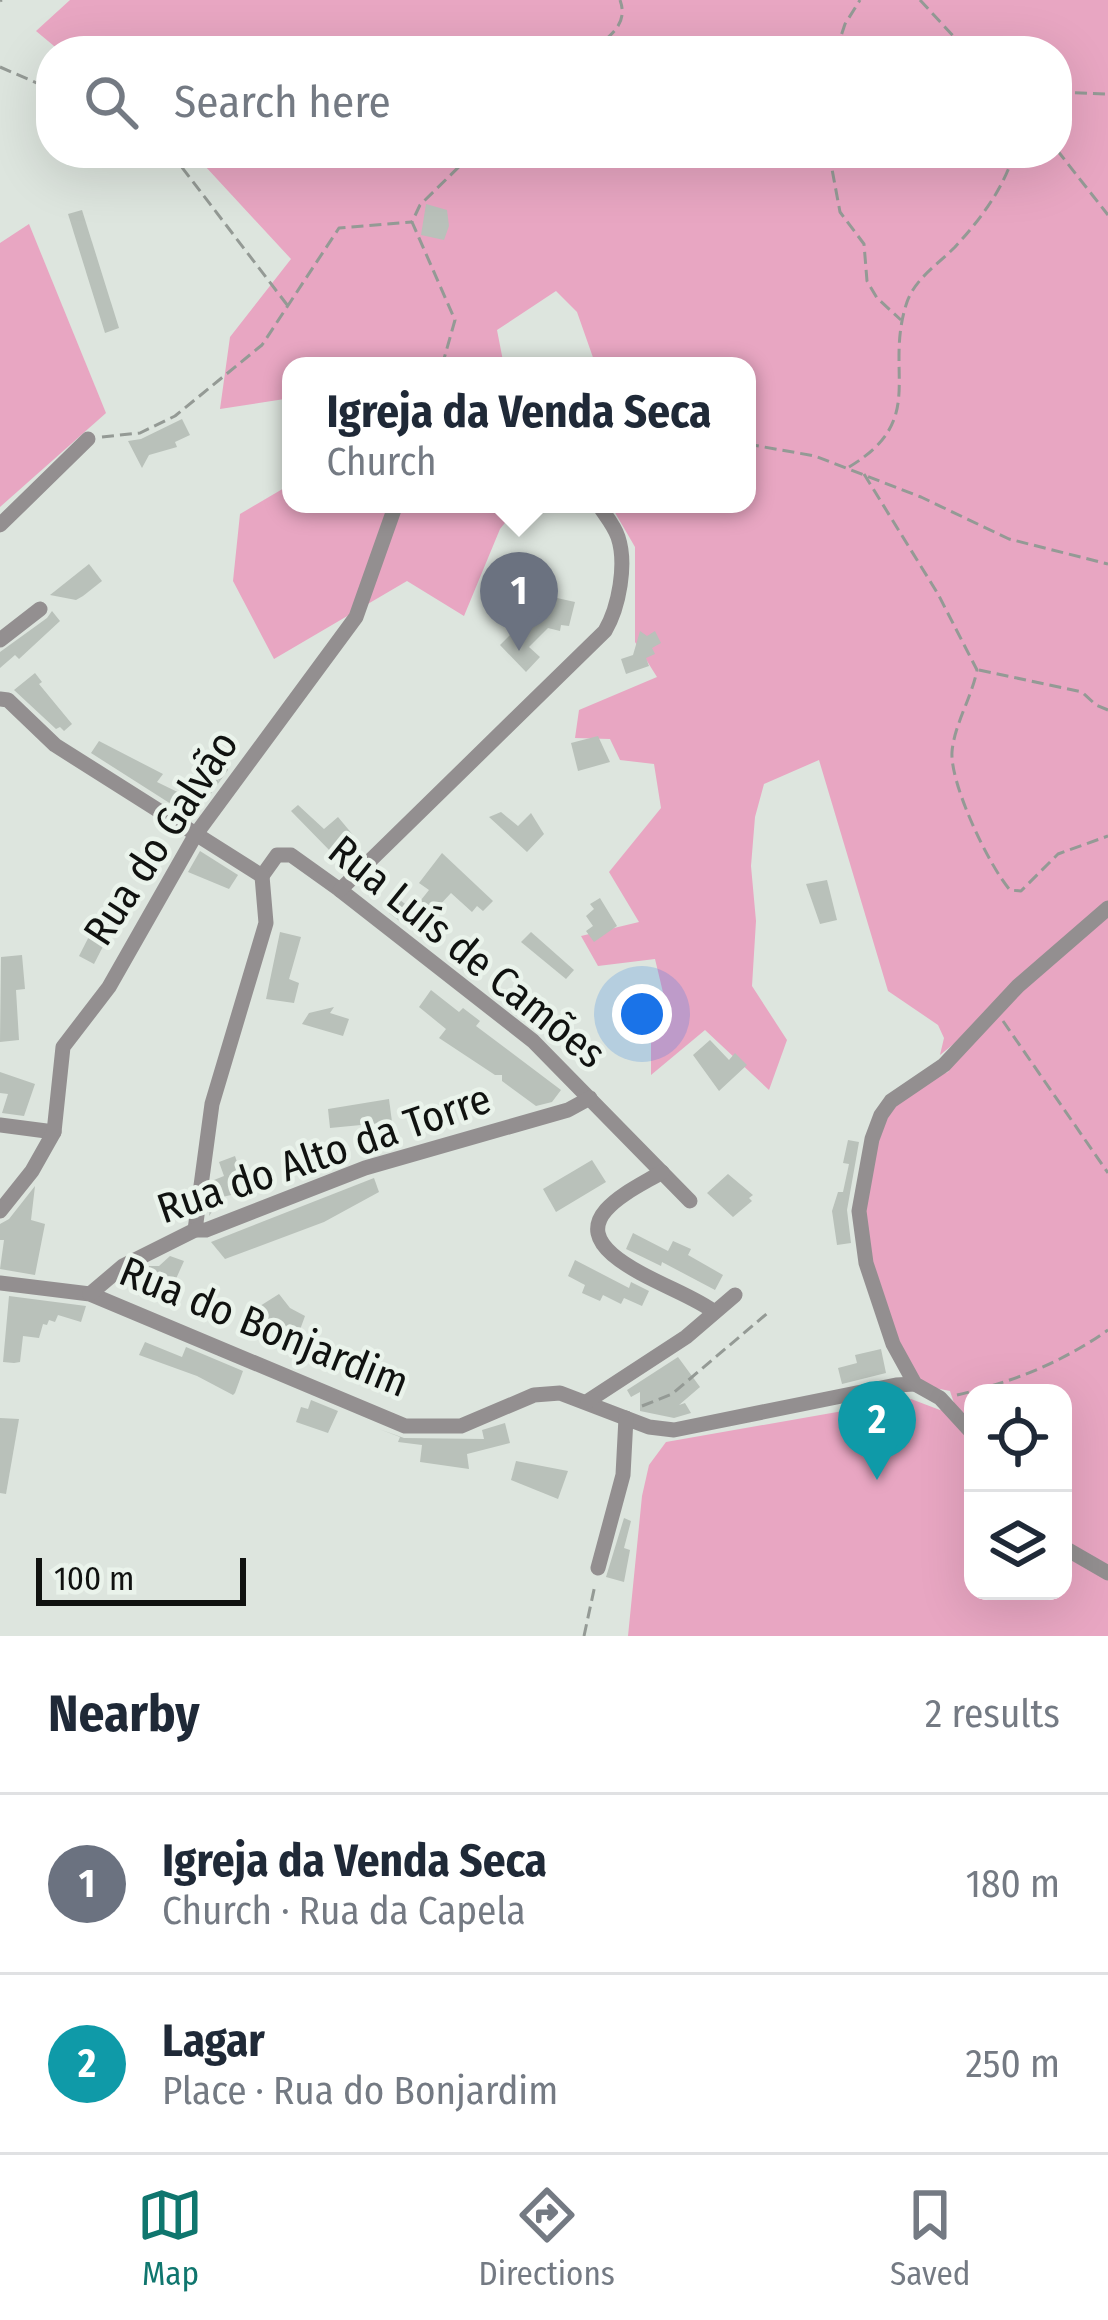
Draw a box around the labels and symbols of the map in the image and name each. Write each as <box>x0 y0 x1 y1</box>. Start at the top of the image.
pin: 1 <box>480 552 558 651</box>
street label: Rua do Galvão <box>73 721 249 955</box>
street label: Rua Luís de Camões <box>319 825 615 1079</box>
your location <box>612 984 672 1044</box>
street label: Rua do Alto da Torre <box>151 1074 497 1234</box>
street label: Rua do Bonjardim <box>112 1246 416 1408</box>
pin: 2 <box>838 1381 916 1480</box>
scale bar <box>36 1552 246 1605</box>

